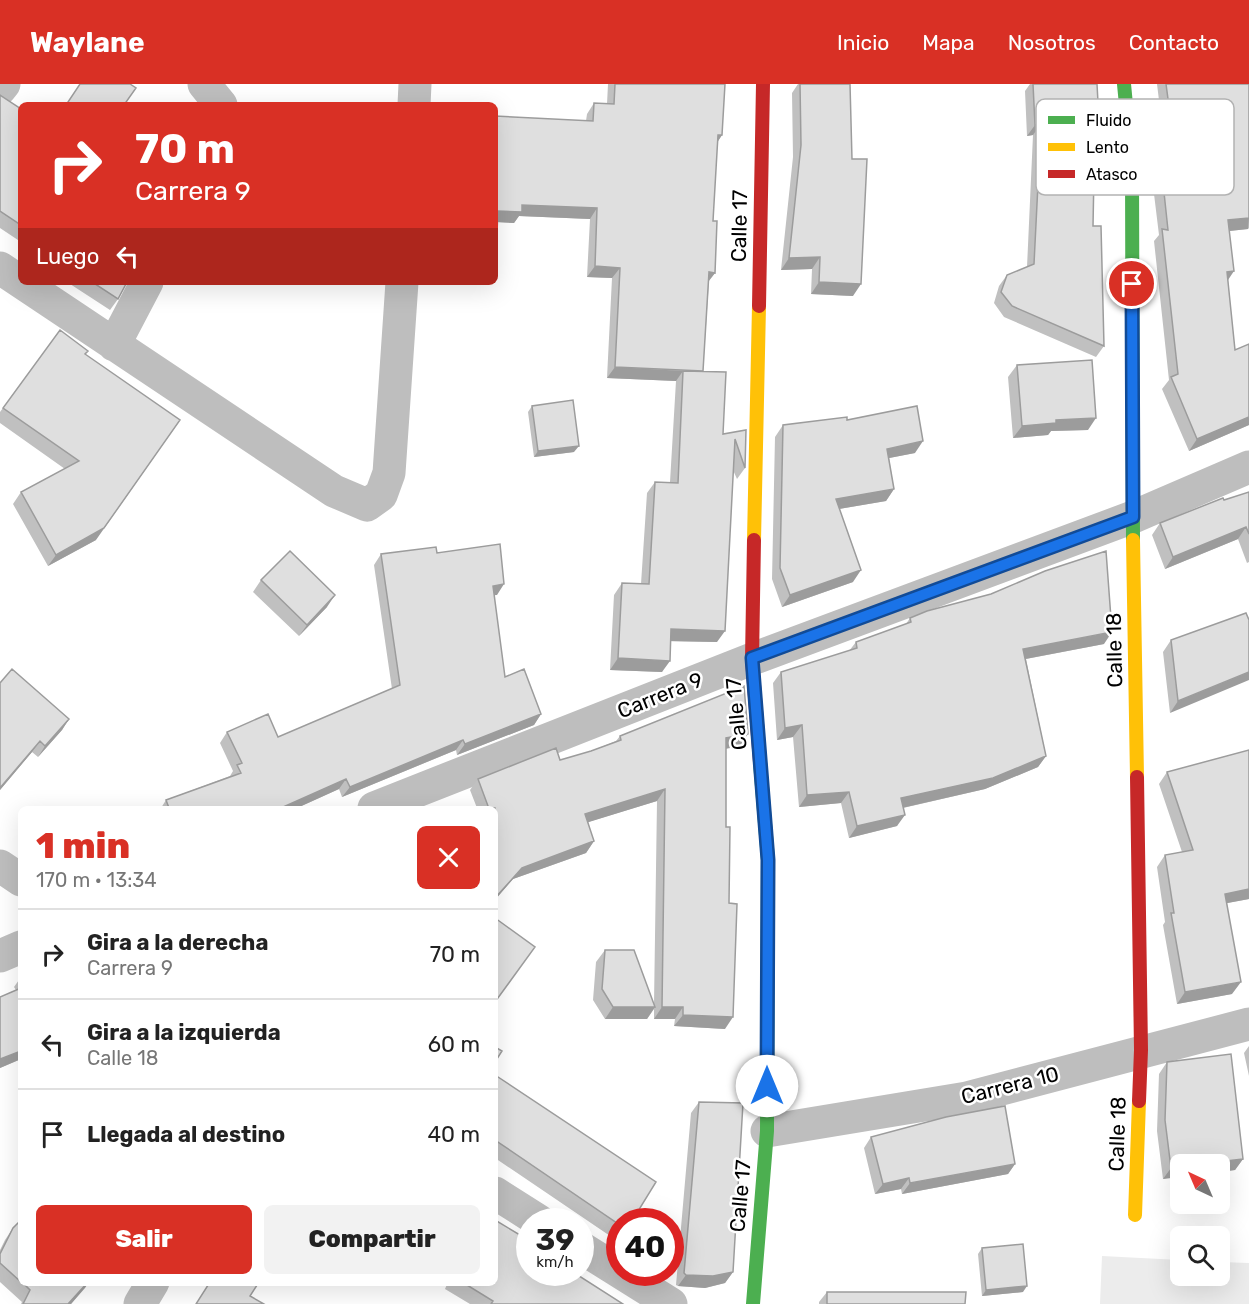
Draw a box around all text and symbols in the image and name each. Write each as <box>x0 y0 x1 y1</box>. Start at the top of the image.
text: Waylane <box>30 26 145 59</box>
text: Inicio <box>837 30 889 55</box>
text: Mapa <box>922 30 975 55</box>
text: Nosotros <box>1008 30 1096 55</box>
text: Contacto <box>1129 30 1219 55</box>
legend <box>1036 99 1234 195</box>
text: Fluido <box>1086 111 1131 130</box>
text: 70 m <box>135 124 235 174</box>
icon: right <box>36 126 114 204</box>
text: Lento <box>1086 138 1129 157</box>
text: Atasco <box>1086 165 1138 184</box>
text: Carrera 9 <box>135 175 251 207</box>
street label: Calle 17 <box>726 189 752 262</box>
icon: left <box>111 240 144 273</box>
text: Luego <box>36 243 99 270</box>
pin <box>1106 258 1157 309</box>
icon: arrive <box>1115 267 1148 300</box>
street label: Calle 18 <box>1101 612 1127 688</box>
street label: Carrera 9 <box>614 667 706 723</box>
street label: Calle 17 <box>720 677 752 751</box>
text: 1 min <box>36 824 130 867</box>
button: close <box>417 826 480 889</box>
text: 170 m · 13:34 <box>36 868 157 892</box>
text: Gira a la derecha <box>87 929 268 956</box>
icon: right <box>36 938 69 971</box>
text: 70 m <box>430 941 480 968</box>
text: Carrera 9 <box>87 956 173 980</box>
text: Gira a la izquierda <box>87 1019 281 1046</box>
icon: left <box>36 1028 69 1061</box>
text: 60 m <box>428 1031 480 1058</box>
text: Calle 18 <box>87 1046 158 1070</box>
position arrow <box>735 1054 799 1118</box>
street label: Carrera 10 <box>958 1061 1062 1109</box>
street label: Calle 18 <box>1103 1096 1131 1172</box>
icon: arrive <box>36 1118 69 1151</box>
text: Llegada al destino <box>87 1121 285 1148</box>
text: 40 m <box>427 1121 480 1148</box>
north arrow <box>1170 1154 1230 1214</box>
map controls <box>1170 1154 1230 1286</box>
street label: Calle 17 <box>724 1159 756 1233</box>
button: Salir <box>36 1205 252 1274</box>
button: Compartir <box>264 1205 480 1274</box>
speed limit sign: 40 <box>606 1208 684 1286</box>
text: 39 <box>536 1222 575 1258</box>
button: search <box>1170 1226 1230 1286</box>
text: km/h <box>536 1253 574 1271</box>

